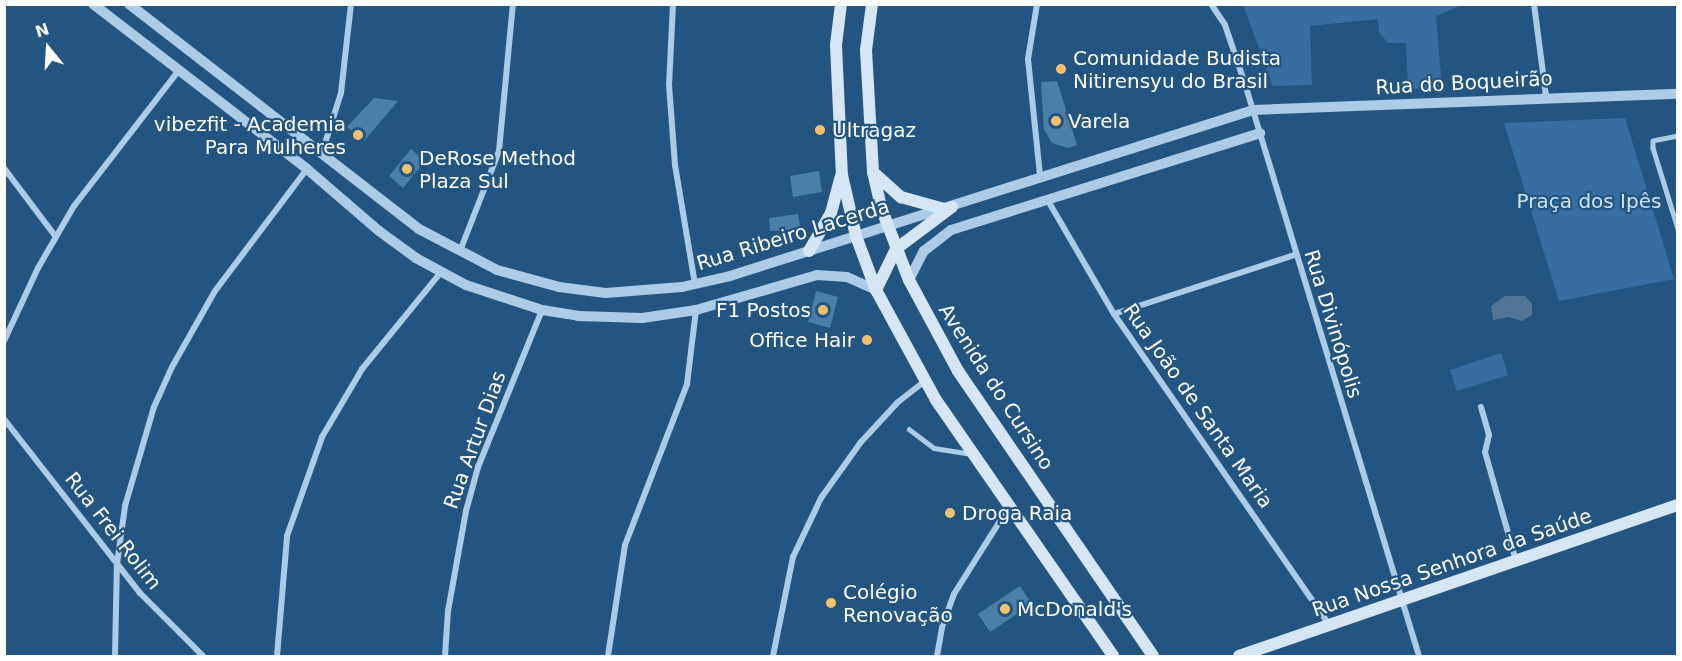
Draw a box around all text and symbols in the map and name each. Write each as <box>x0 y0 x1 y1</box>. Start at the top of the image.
north arrow <box>18 18 78 78</box>
text: N <box>33 19 52 42</box>
place label: Comunidade Budista Nitirensyu do Brasil <box>1073 46 1281 93</box>
marker: Comunidade Budista Nitirensyu do Brasil <box>1054 62 1068 76</box>
street label: Rua do Boqueirão <box>1375 66 1553 100</box>
place label: Varela <box>1068 109 1130 133</box>
place label: vibezfit - Academia Para Mulheres <box>154 112 346 159</box>
marker: Varela <box>1049 114 1063 128</box>
place label: Ultragaz <box>832 118 916 142</box>
marker: Ultragaz <box>813 123 827 137</box>
marker: vibezfit - Academia Para Mulheres <box>351 128 365 142</box>
place label: DeRose Method Plaza Sul <box>419 146 576 193</box>
marker: DeRose Method Plaza Sul <box>400 162 414 176</box>
park label: Praça dos Ipês <box>1517 189 1661 213</box>
street label: Rua Ribeiro Lacerda <box>694 194 892 276</box>
street label: Rua Divinópolis <box>1299 247 1367 401</box>
place label: F1 Postos <box>716 298 811 322</box>
street label: Avenida do Cursino <box>933 299 1059 475</box>
street label: Rua João de Santa Maria <box>1118 299 1278 513</box>
marker: F1 Postos <box>816 303 830 317</box>
place label: Office Hair <box>749 328 855 352</box>
marker: Office Hair <box>860 333 874 347</box>
street label: Rua Artur Dias <box>439 368 511 512</box>
street label: Rua Frei Rolim <box>60 468 166 594</box>
place label: Droga Raia <box>962 501 1072 525</box>
street label: Rua Nossa Senhora da Saúde <box>1309 504 1595 622</box>
marker: Droga Raia <box>943 506 957 520</box>
place label: Colégio Renovação <box>843 580 953 627</box>
marker: Colégio Renovação <box>824 596 838 610</box>
place label: McDonald's <box>1017 597 1132 621</box>
marker: McDonald's <box>998 602 1012 616</box>

